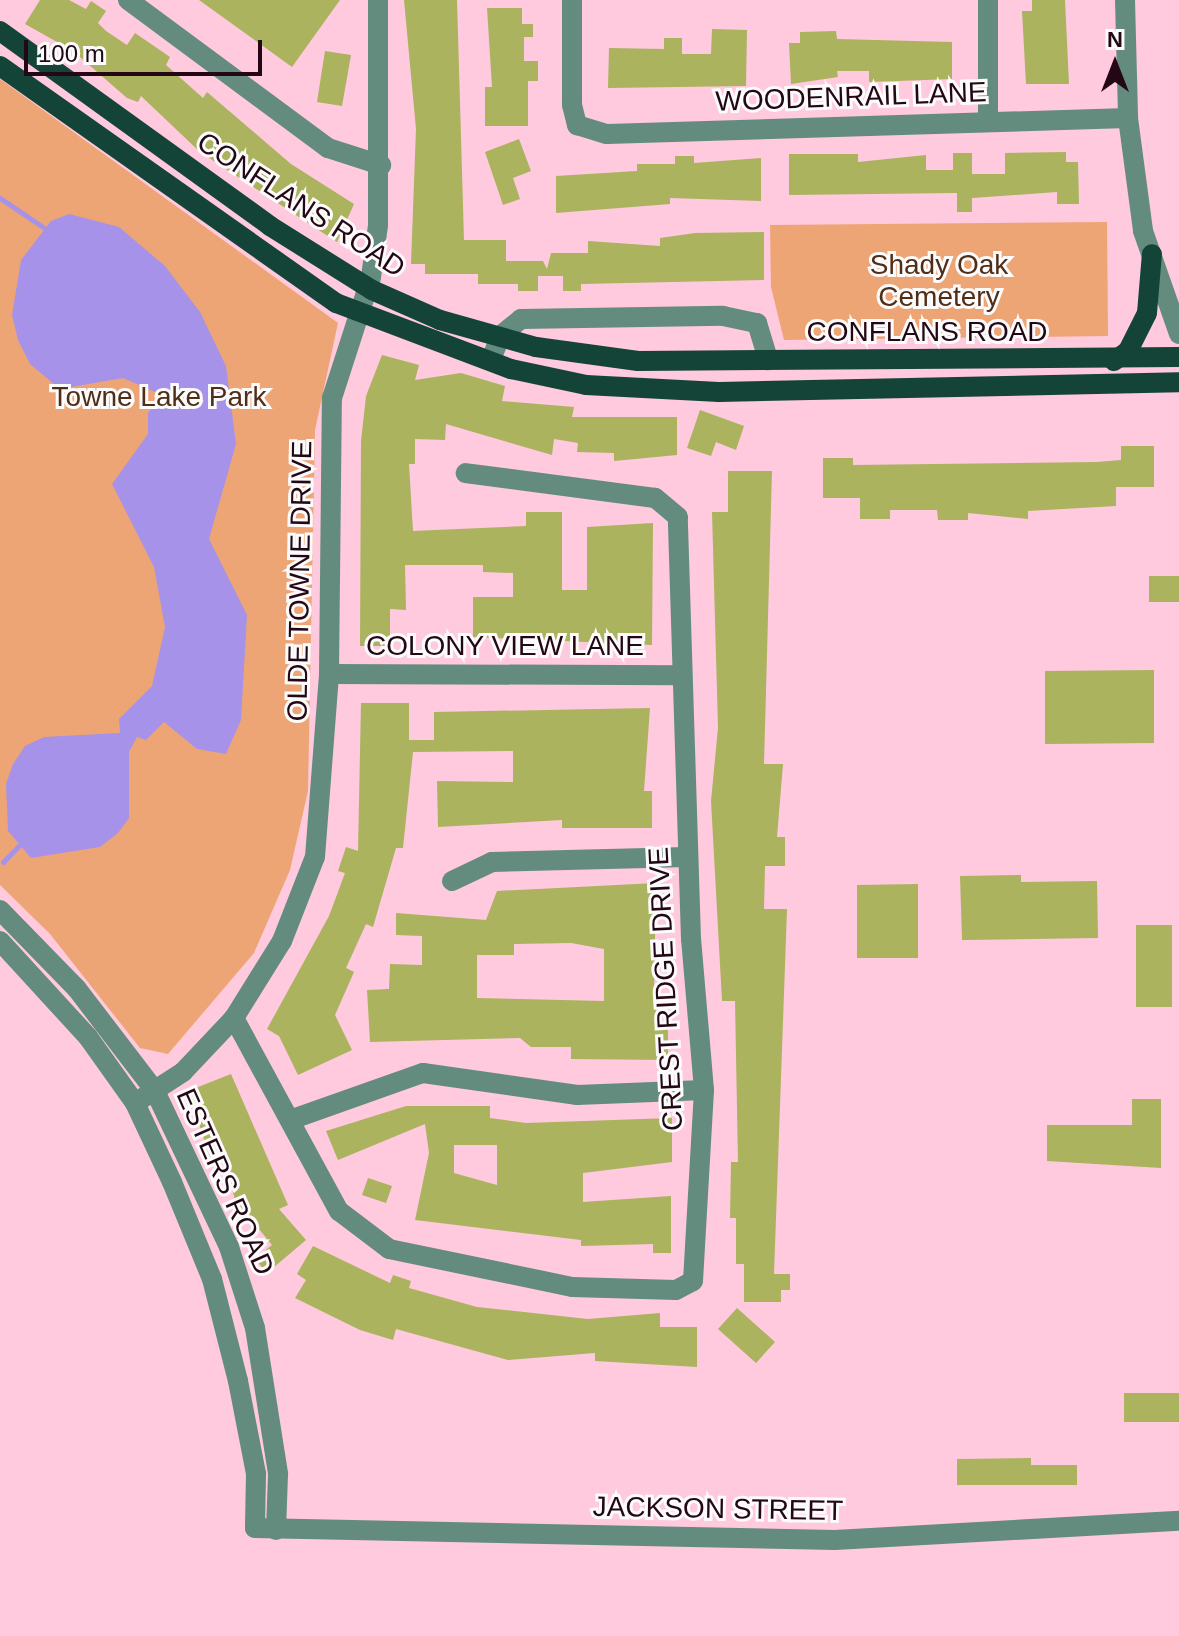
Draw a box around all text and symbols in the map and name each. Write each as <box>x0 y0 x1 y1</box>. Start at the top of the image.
scale bar <box>28 24 266 74</box>
north arrow <box>1075 24 1155 104</box>
text: N <box>1107 27 1123 52</box>
text: 100 m <box>38 40 105 67</box>
street label: WOODENRAIL LANE <box>714 75 988 119</box>
street label: CONFLANS ROAD <box>191 125 411 285</box>
park label: Shady Oak Cemetery <box>870 248 1008 314</box>
street label: CONFLANS ROAD <box>806 315 1048 349</box>
park label: Towne Lake Park <box>52 380 266 414</box>
street label: OLDE TOWNE DRIVE <box>281 440 319 722</box>
street label: COLONY VIEW LANE <box>366 629 644 663</box>
street label: CREST RIDGE DRIVE <box>642 846 690 1132</box>
street label: ESTERS ROAD <box>169 1083 281 1281</box>
street label: JACKSON STREET <box>592 1490 844 1528</box>

